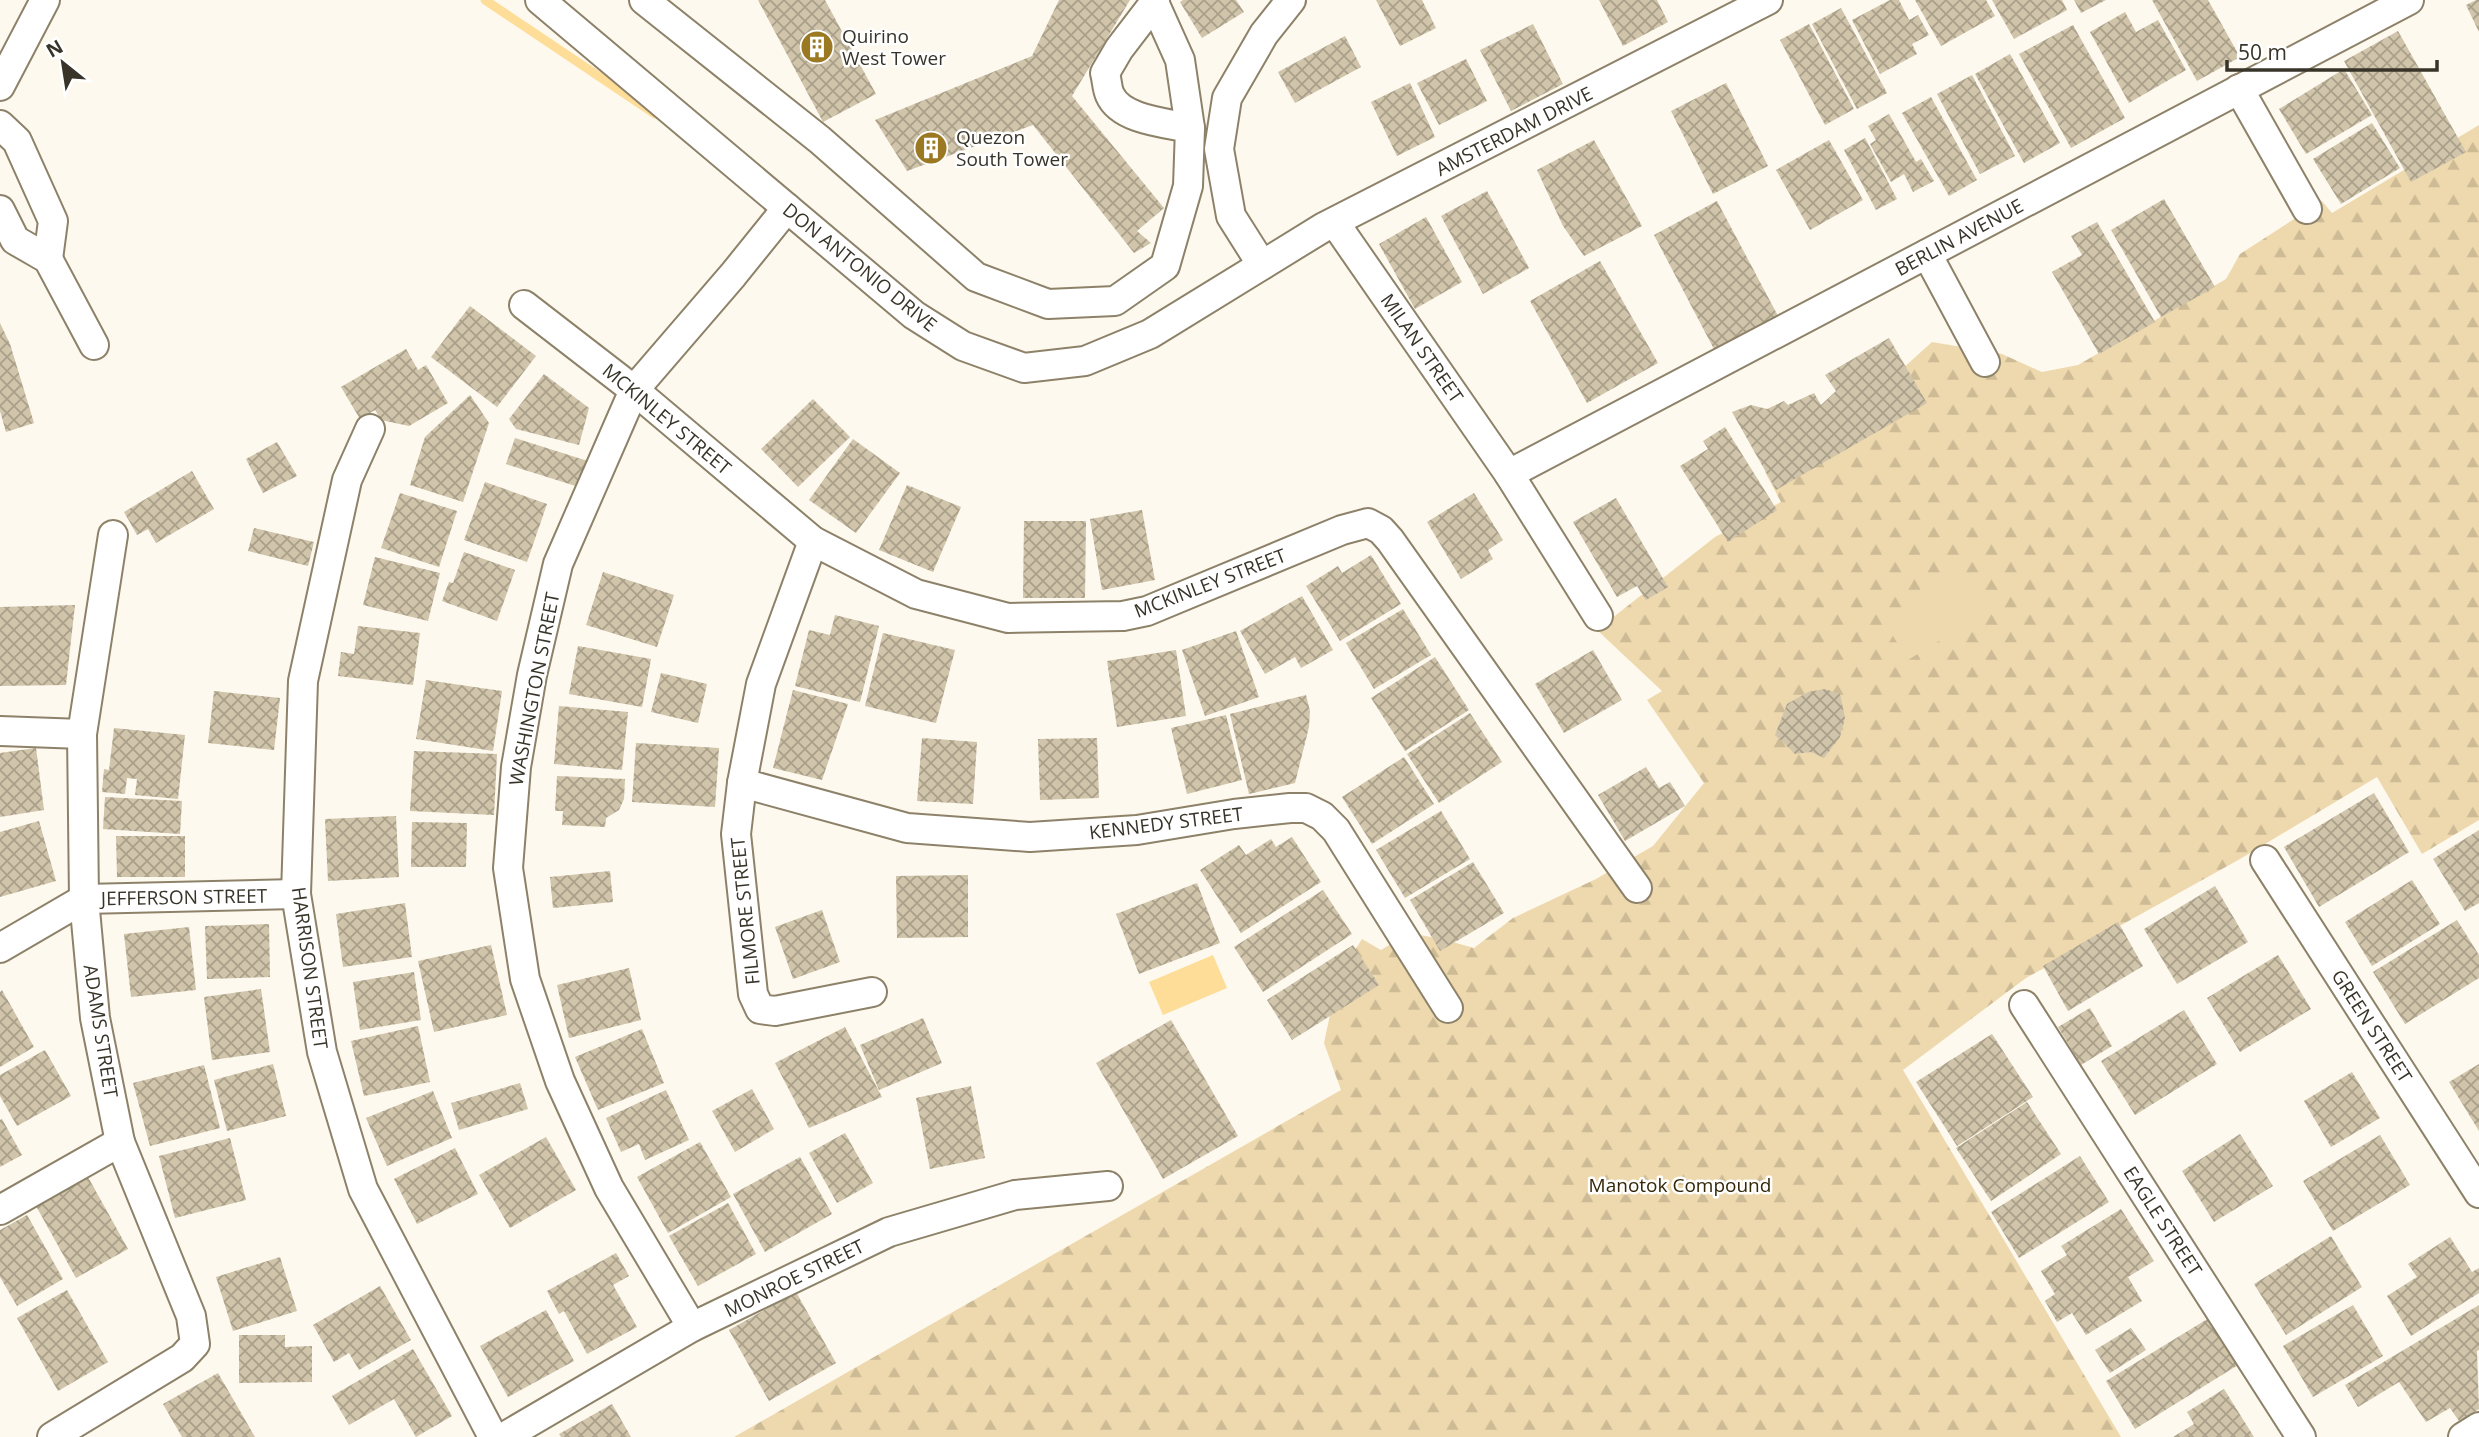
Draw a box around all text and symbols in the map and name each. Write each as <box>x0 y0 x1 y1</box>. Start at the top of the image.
place label: Quirino West Tower <box>842 23 946 71</box>
north arrow <box>28 28 98 98</box>
building icon: Quirino West Tower <box>798 28 836 66</box>
scale bar <box>2227 28 2437 72</box>
text: N <box>41 33 68 63</box>
text: 50 m <box>2238 38 2287 66</box>
street label: AMSTERDAM DRIVE <box>1431 80 1597 182</box>
place label: Quezon South Tower <box>956 124 1068 172</box>
building icon: Quezon South Tower <box>912 129 950 167</box>
street label: BERLIN AVENUE <box>1890 192 2028 282</box>
street label: DON ANTONIO DRIVE <box>777 197 943 337</box>
street label: MILAN STREET <box>1375 288 1470 408</box>
street label: MCKINLEY STREET <box>597 357 737 481</box>
street label: MCKINLEY STREET <box>1130 542 1290 624</box>
street label: WASHINGTON STREET <box>503 590 566 788</box>
street label: KENNEDY STREET <box>1088 801 1245 845</box>
street label: FILMORE STREET <box>724 835 766 986</box>
street label: JEFFERSON STREET <box>99 883 268 911</box>
street label: HARRISON STREET <box>286 885 334 1051</box>
street label: ADAMS STREET <box>78 963 124 1100</box>
street label: GREEN STREET <box>2326 964 2419 1088</box>
street label: EAGLE STREET <box>2118 1161 2208 1281</box>
park label: Manotok Compound <box>1589 1172 1771 1198</box>
street label: MONROE STREET <box>720 1233 869 1323</box>

